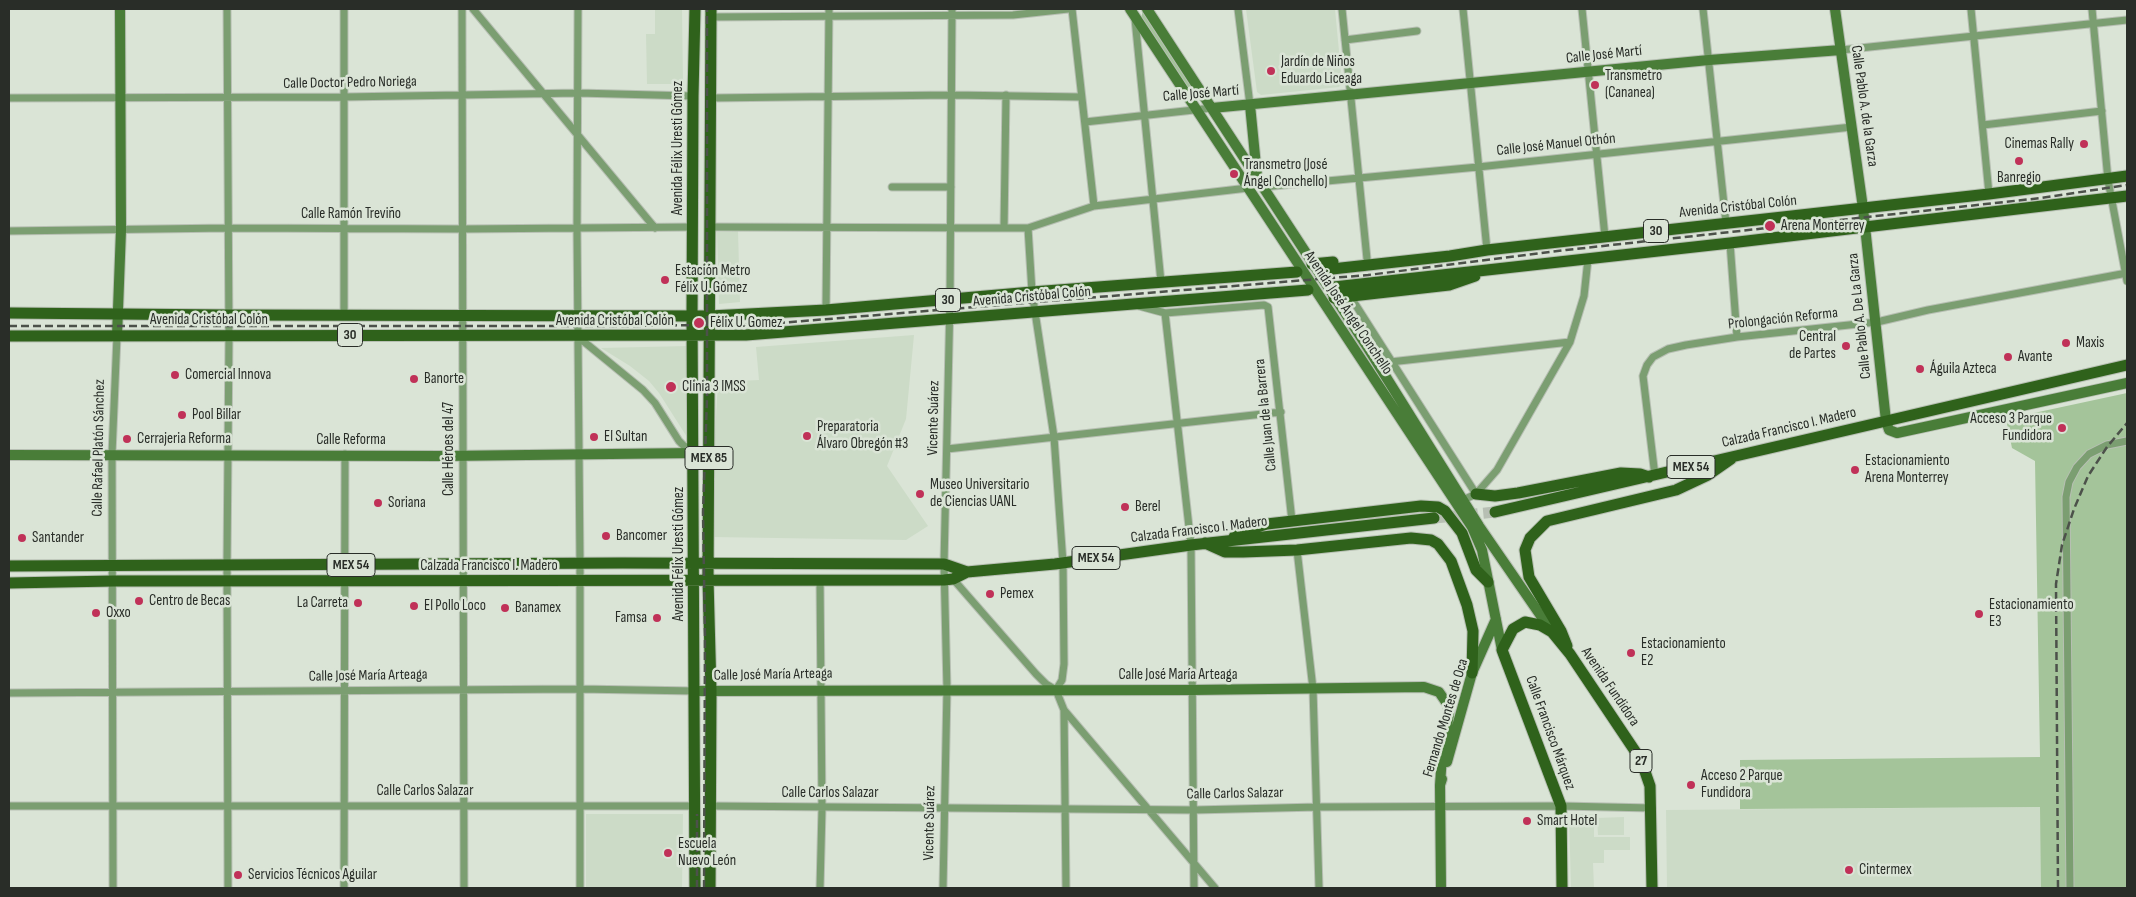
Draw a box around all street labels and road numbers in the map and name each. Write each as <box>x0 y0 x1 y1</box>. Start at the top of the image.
street label: Calle José Martí <box>1565 42 1643 68</box>
street label: Calle Pablo A. de la Garza <box>1847 44 1881 168</box>
street label: Calle Doctor Pedro Noriega <box>283 73 417 93</box>
street label: Avenida Félix Uresti Gómez <box>669 81 687 215</box>
street label: Calle José Martí <box>1162 82 1240 106</box>
street label: Calle José Manuel Othón <box>1496 130 1616 160</box>
street label: Avenida Cristóbal Colón <box>1678 192 1798 222</box>
street label: Calle Ramón Treviño <box>301 205 401 223</box>
road number: 30 <box>1644 220 1668 242</box>
street label: Avenida José Ángel Conchello <box>1300 248 1396 378</box>
street label: Calle Pablo A. De La Garza <box>1844 252 1876 380</box>
street label: Avenida Cristóbal Colón <box>972 283 1092 311</box>
road number: 30 <box>936 288 960 312</box>
street label: Prolongación Reforma <box>1727 304 1839 334</box>
street label: Avenida Cristóbal Colón <box>150 311 268 329</box>
street label: Avenida Cristóbal Colón <box>556 312 674 330</box>
road number: 30 <box>338 324 362 346</box>
street label: Calle Juan de la Barrera <box>1251 358 1281 472</box>
street label: Calle Rafael Platón Sánchez <box>89 379 109 517</box>
street label: Vicente Suárez <box>924 380 944 456</box>
street label: Calle Héroes del 47 <box>440 402 458 496</box>
street label: Calzada Francisco I. Madero <box>1720 404 1858 452</box>
street label: Calle Reforma <box>316 431 386 449</box>
road number: MEX 85 <box>685 446 733 469</box>
road number: MEX 54 <box>1667 456 1715 478</box>
street label: Avenida Félix Uresti Gómez <box>670 487 688 621</box>
street label: Calzada Francisco I. Madero <box>1130 513 1268 547</box>
road number: MEX 54 <box>1072 546 1120 570</box>
road number: MEX 54 <box>327 554 375 576</box>
street label: Calzada Francisco I. Madero <box>420 557 558 575</box>
street label: Avenida Fundidora <box>1577 644 1643 730</box>
street label: Fernando Montes de Oca <box>1419 657 1473 779</box>
street label: Calle José María Arteaga <box>713 665 833 685</box>
street label: Calle José María Arteaga <box>308 666 428 686</box>
street label: Calle José María Arteaga <box>1119 666 1237 684</box>
street label: Calle Francisco Márquez <box>1521 673 1579 793</box>
road number: 27 <box>1630 749 1652 772</box>
street label: Calle Carlos Salazar <box>377 782 473 800</box>
street label: Calle Carlos Salazar <box>782 784 878 802</box>
street label: Calle Carlos Salazar <box>1186 784 1284 804</box>
street label: Vicente Suárez <box>920 785 940 861</box>

